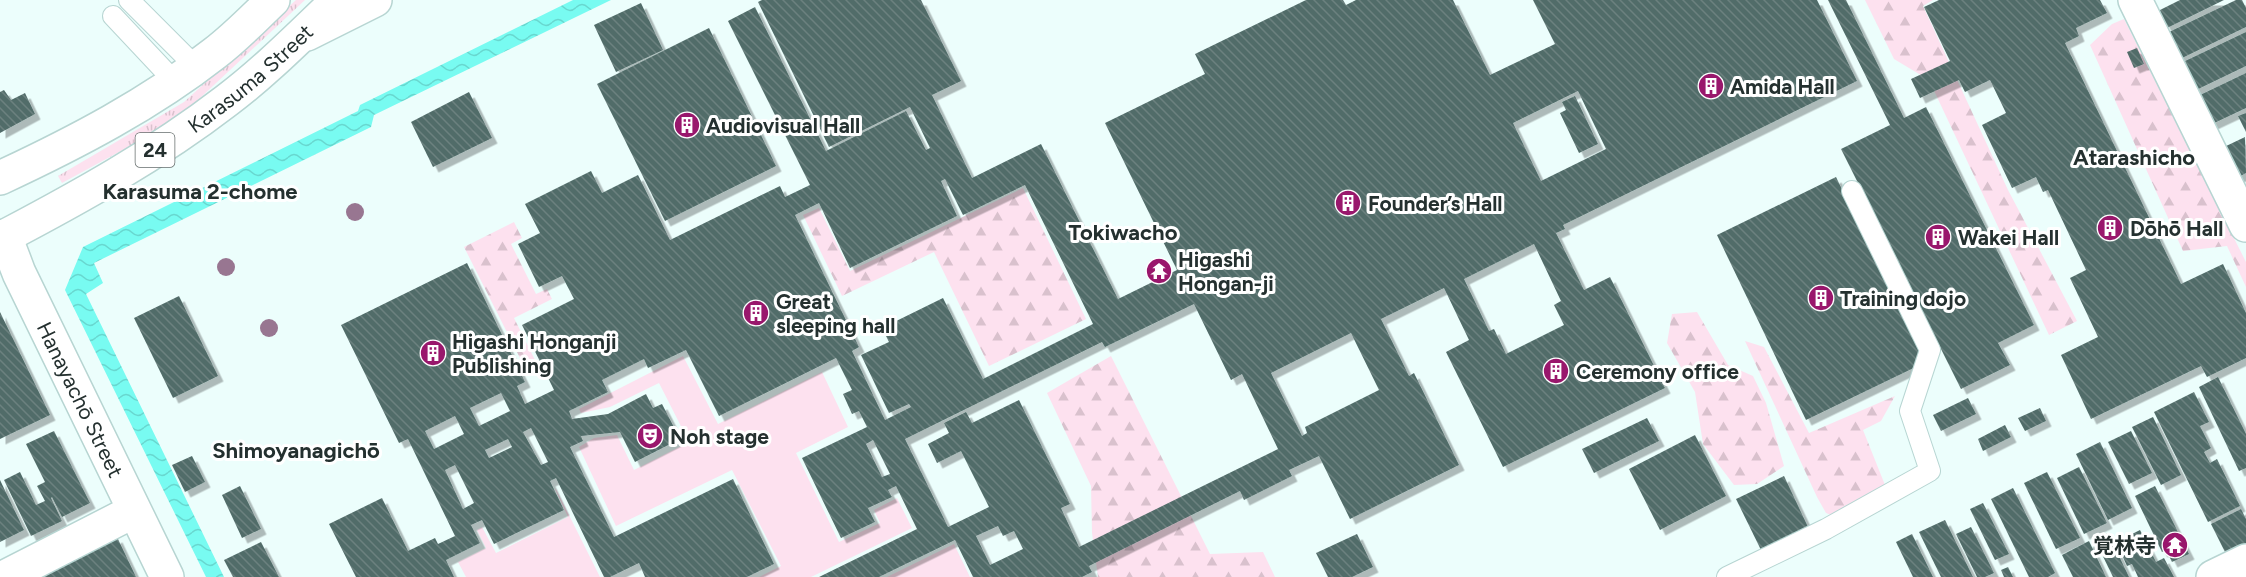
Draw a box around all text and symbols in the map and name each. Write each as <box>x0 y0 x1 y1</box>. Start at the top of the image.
street label: Karasuma Street <box>183 19 318 138</box>
building icon: Amida Hall <box>1696 71 1726 101</box>
place label: Amida Hall <box>1730 74 1835 99</box>
building icon: Audiovisual Hall <box>672 110 702 140</box>
place label: Audiovisual Hall <box>706 113 860 138</box>
road number: 24 <box>136 133 174 167</box>
district label: Atarashicho <box>2073 144 2195 171</box>
district label: Karasuma 2-chome <box>102 178 298 205</box>
building icon: Founder’s Hall <box>1333 188 1363 218</box>
place label: Founder’s Hall <box>1368 191 1503 216</box>
building icon: Dōhō Hall <box>2095 213 2125 243</box>
place label: Dōhō Hall <box>2130 216 2223 241</box>
district label: Tokiwacho <box>1069 219 1178 246</box>
building icon: Wakei Hall <box>1923 222 1953 252</box>
place label: Wakei Hall <box>1958 225 2059 250</box>
place label: Higashi Hongan-ji <box>1178 247 1274 296</box>
temple icon: Higashi Hongan-ji <box>1144 256 1174 286</box>
building icon: Training dojo <box>1806 283 1836 313</box>
place label: Training dojo <box>1840 286 1966 311</box>
place label: Great sleeping hall <box>776 289 895 338</box>
building icon: Great sleeping hall <box>741 298 771 328</box>
street label: Hanayachō Street <box>32 318 129 481</box>
place label: Higashi Honganji Publishing <box>452 329 617 378</box>
building icon: Higashi Honganji Publishing <box>418 338 448 368</box>
building icon: Ceremony office <box>1541 356 1571 386</box>
place label: Ceremony office <box>1576 359 1739 384</box>
theatre icon: Noh stage <box>635 421 665 451</box>
place label: Noh stage <box>670 424 769 449</box>
district label: Shimoyanagichō <box>212 437 380 464</box>
temple icon: 覚林寺 <box>2160 530 2190 560</box>
place label: 覚林寺 <box>2093 533 2156 558</box>

